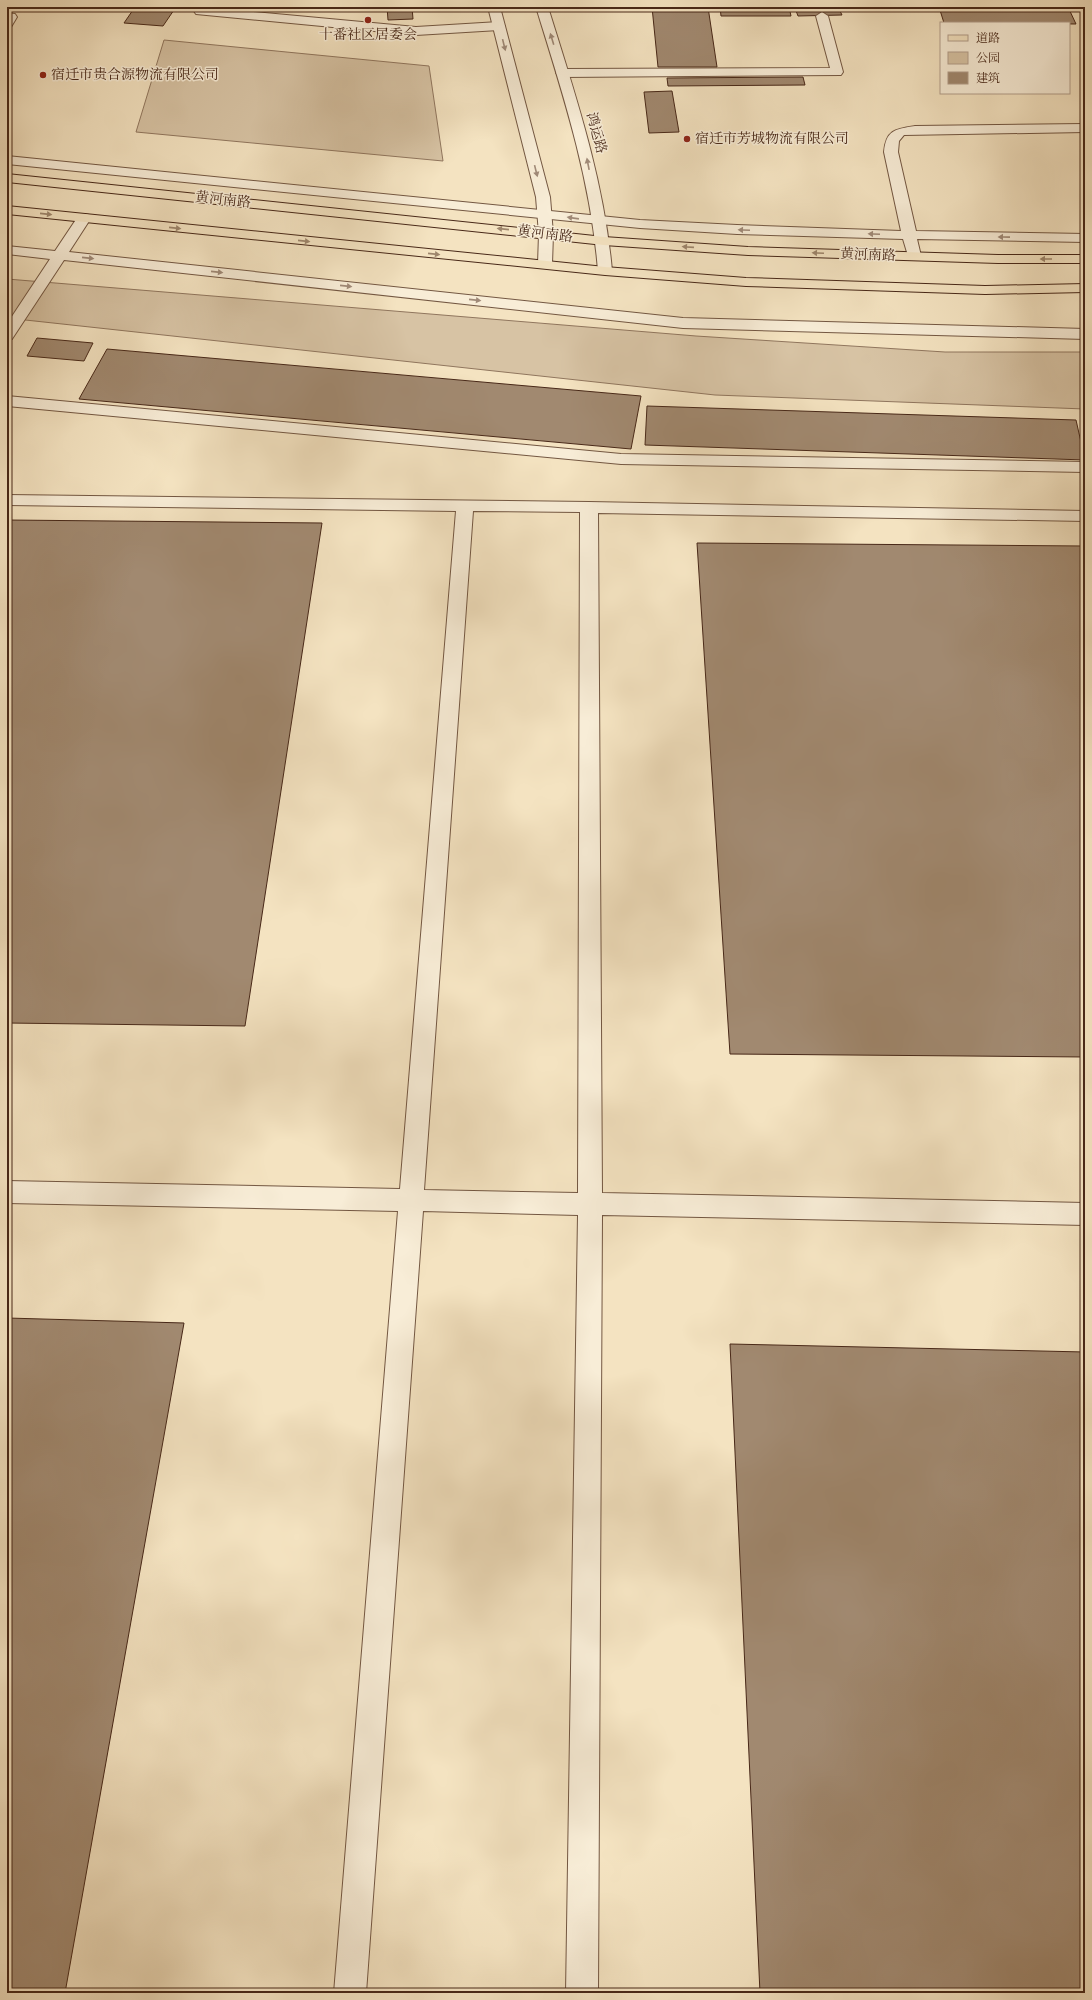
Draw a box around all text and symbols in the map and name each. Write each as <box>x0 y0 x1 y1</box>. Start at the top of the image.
marker: 十番社区居委会 <box>363 15 373 25</box>
legend <box>940 22 1070 94</box>
place label: 十番社区居委会 <box>319 26 417 44</box>
text: 道路 <box>976 31 1000 46</box>
one-way arrow <box>549 32 555 44</box>
one-way arrow <box>501 39 507 51</box>
text: 公园 <box>976 51 1000 66</box>
place label: 宿迁市贵合源物流有限公司 <box>51 66 219 84</box>
marker: 宿迁市贵合源物流有限公司 <box>38 70 48 80</box>
text: 建筑 <box>976 71 1000 86</box>
street label: 鸿运路 <box>582 110 610 156</box>
place label: 宿迁市芳城物流有限公司 <box>695 130 849 148</box>
marker: 宿迁市芳城物流有限公司 <box>682 134 692 144</box>
one-way arrow <box>585 157 591 170</box>
one-way arrow <box>533 165 539 177</box>
street label: 黄河南路 <box>194 188 252 212</box>
one-way arrow <box>40 211 52 217</box>
one-way arrow <box>567 215 579 221</box>
street label: 黄河南路 <box>516 222 574 246</box>
one-way arrow <box>169 225 181 231</box>
one-way arrow <box>497 226 509 232</box>
one-way arrow <box>737 227 750 233</box>
one-way arrow <box>868 231 880 238</box>
one-way arrow <box>997 234 1010 240</box>
one-way arrow <box>298 238 310 244</box>
one-way arrow <box>682 243 694 250</box>
street label: 黄河南路 <box>840 245 896 265</box>
one-way arrow <box>428 250 440 257</box>
one-way arrow <box>811 250 824 256</box>
one-way arrow <box>81 255 94 262</box>
one-way arrow <box>1039 256 1052 262</box>
one-way arrow <box>211 269 223 276</box>
one-way arrow <box>340 283 352 290</box>
one-way arrow <box>469 297 481 303</box>

